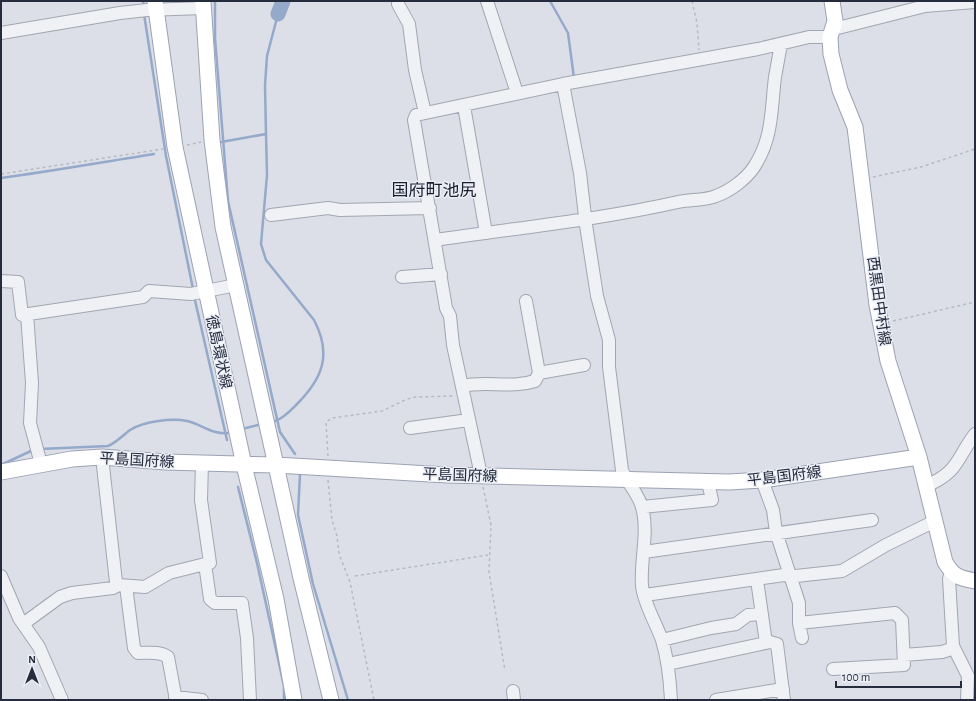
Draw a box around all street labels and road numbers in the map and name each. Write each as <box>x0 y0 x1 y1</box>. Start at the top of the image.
street label: 西黒田中村線 <box>865 255 894 347</box>
street label: 徳島環状線 <box>203 313 236 390</box>
street label: 平島国府線 <box>99 450 175 470</box>
street label: 平島国府線 <box>746 463 822 489</box>
street label: 平島国府線 <box>422 466 498 484</box>

